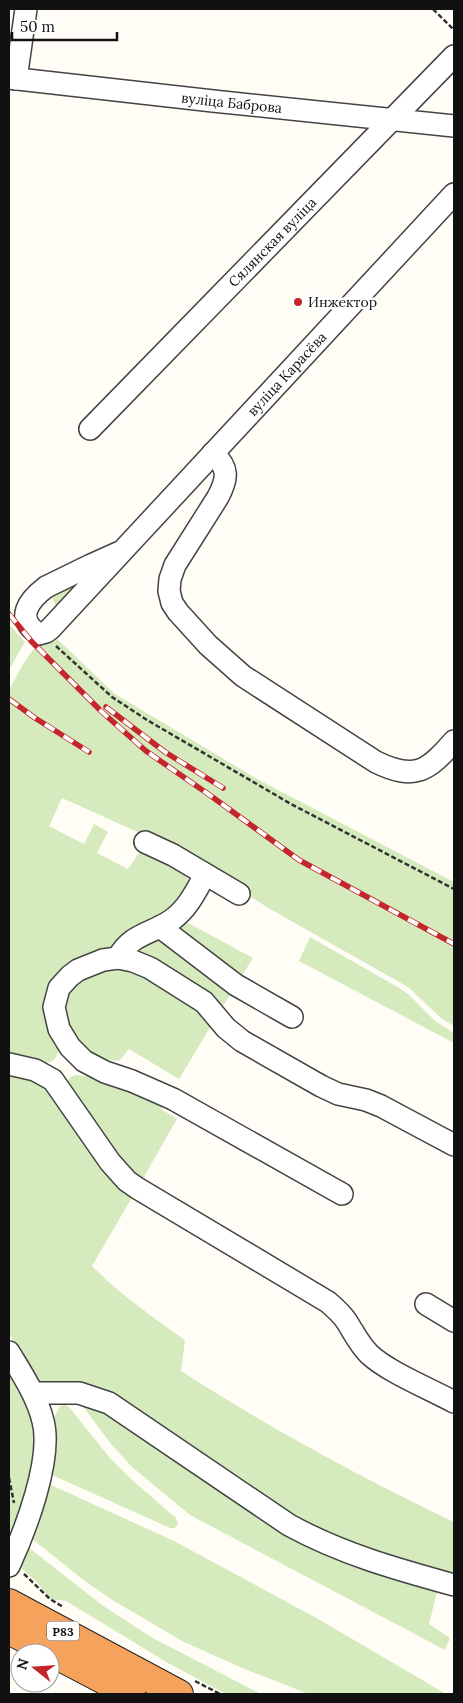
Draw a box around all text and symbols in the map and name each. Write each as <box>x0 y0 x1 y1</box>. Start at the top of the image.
scale bar <box>12 10 118 42</box>
text: 50 m <box>20 17 55 36</box>
street label: вуліца Баброва <box>180 88 283 117</box>
street label: Сялянская вуліца <box>225 194 320 291</box>
place label: Инжектор <box>308 293 377 311</box>
marker: Инжектор <box>292 296 304 308</box>
street label: вуліца Карасёва <box>243 328 330 420</box>
road number: Р83 <box>47 1622 79 1640</box>
north arrow <box>10 1643 60 1693</box>
text: N <box>12 1656 33 1672</box>

